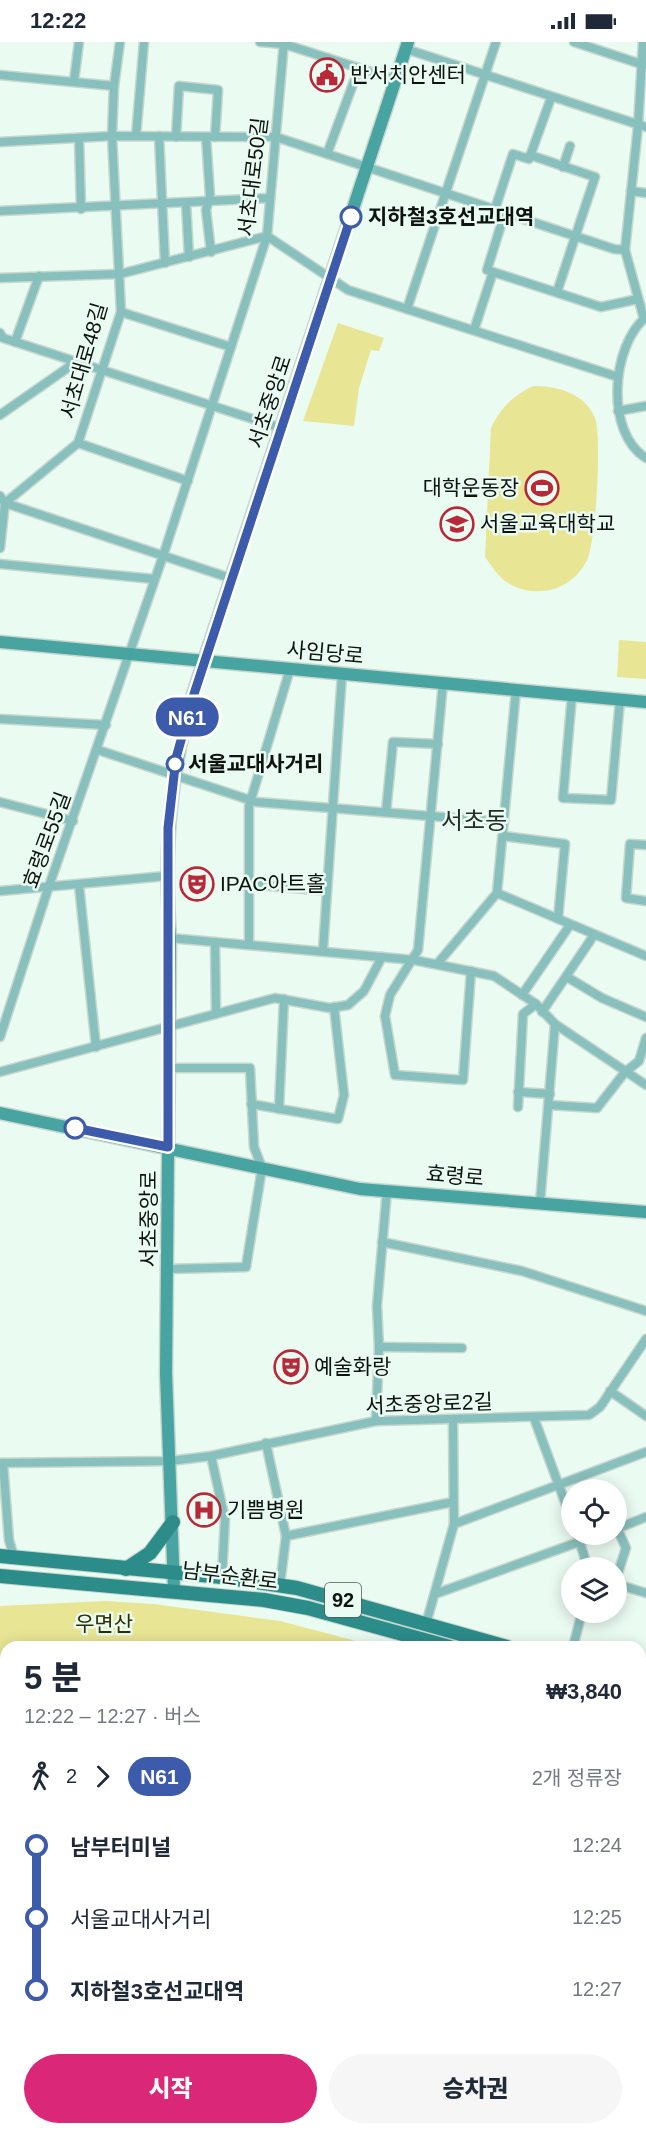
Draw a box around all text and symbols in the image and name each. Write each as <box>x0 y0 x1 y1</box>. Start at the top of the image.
text: 12:22 <box>30 8 86 33</box>
public building icon: 반서치안센터 <box>309 57 345 93</box>
place label: 반서치안센터 <box>350 63 466 86</box>
street label: 서초대로50길 <box>234 116 271 238</box>
place label: 지하철3호선교대역 <box>368 205 534 228</box>
marker: 지하철3호선교대역 <box>340 206 362 228</box>
street label: 서초대로48길 <box>56 300 111 422</box>
street label: 서초중앙로 <box>244 352 295 451</box>
sports icon: 대학운동장 <box>524 470 560 506</box>
place label: 대학운동장 <box>422 476 519 499</box>
school or university icon: 서울교육대학교 <box>439 506 475 542</box>
place label: 서울교육대학교 <box>480 512 615 535</box>
street label: 사임당로 <box>286 638 365 667</box>
line badge: N61 <box>152 698 222 736</box>
text: N61 <box>168 706 206 729</box>
place label: 서울교대사거리 <box>188 752 323 775</box>
marker: 서울교대사거리 <box>166 755 184 773</box>
street label: 효령로55길 <box>19 789 75 891</box>
district label: 서초동 <box>441 807 507 834</box>
theatre icon: IPAC아트홀 <box>179 866 215 902</box>
place label: IPAC아트홀 <box>220 872 325 895</box>
unlabelled marker <box>64 1117 86 1139</box>
street label: 효령로 <box>425 1162 485 1189</box>
street label: 서초중앙로 <box>137 1171 160 1267</box>
theatre icon: 예술화랑 <box>273 1349 309 1385</box>
place label: 예술화랑 <box>314 1355 391 1378</box>
street label: 서초중앙로2길 <box>365 1390 493 1417</box>
map controls <box>561 1479 627 1623</box>
button: locate <box>561 1479 627 1545</box>
hospital icon: 기쁨병원 <box>186 1492 222 1528</box>
place label: 기쁨병원 <box>227 1498 304 1521</box>
button: layers <box>561 1557 627 1623</box>
street label: 남부순환로 <box>181 1558 279 1593</box>
road number: 92 <box>325 1583 361 1617</box>
park label: 우면산 <box>75 1612 133 1635</box>
text: 5 분 <box>24 1659 82 1696</box>
text: ₩3,840 <box>546 1679 622 1704</box>
text: 12:22 – 12:27 · 버스 <box>24 1705 201 1727</box>
icon: walk <box>24 1760 57 1793</box>
icon: forward <box>86 1760 119 1793</box>
text: 2 <box>66 1765 77 1787</box>
text: N61 <box>140 1765 179 1788</box>
text: 2개 정류장 <box>532 1767 622 1789</box>
text: 12:24 <box>572 1834 622 1856</box>
text: 남부터미널 <box>70 1835 171 1860</box>
text: 12:25 <box>572 1906 622 1928</box>
text: 서울교대사거리 <box>70 1907 212 1932</box>
text: 12:27 <box>572 1978 622 2000</box>
text: 지하철3호선교대역 <box>70 1979 244 2004</box>
button: 시작 <box>24 2054 317 2123</box>
button: 승차권 <box>329 2054 622 2123</box>

